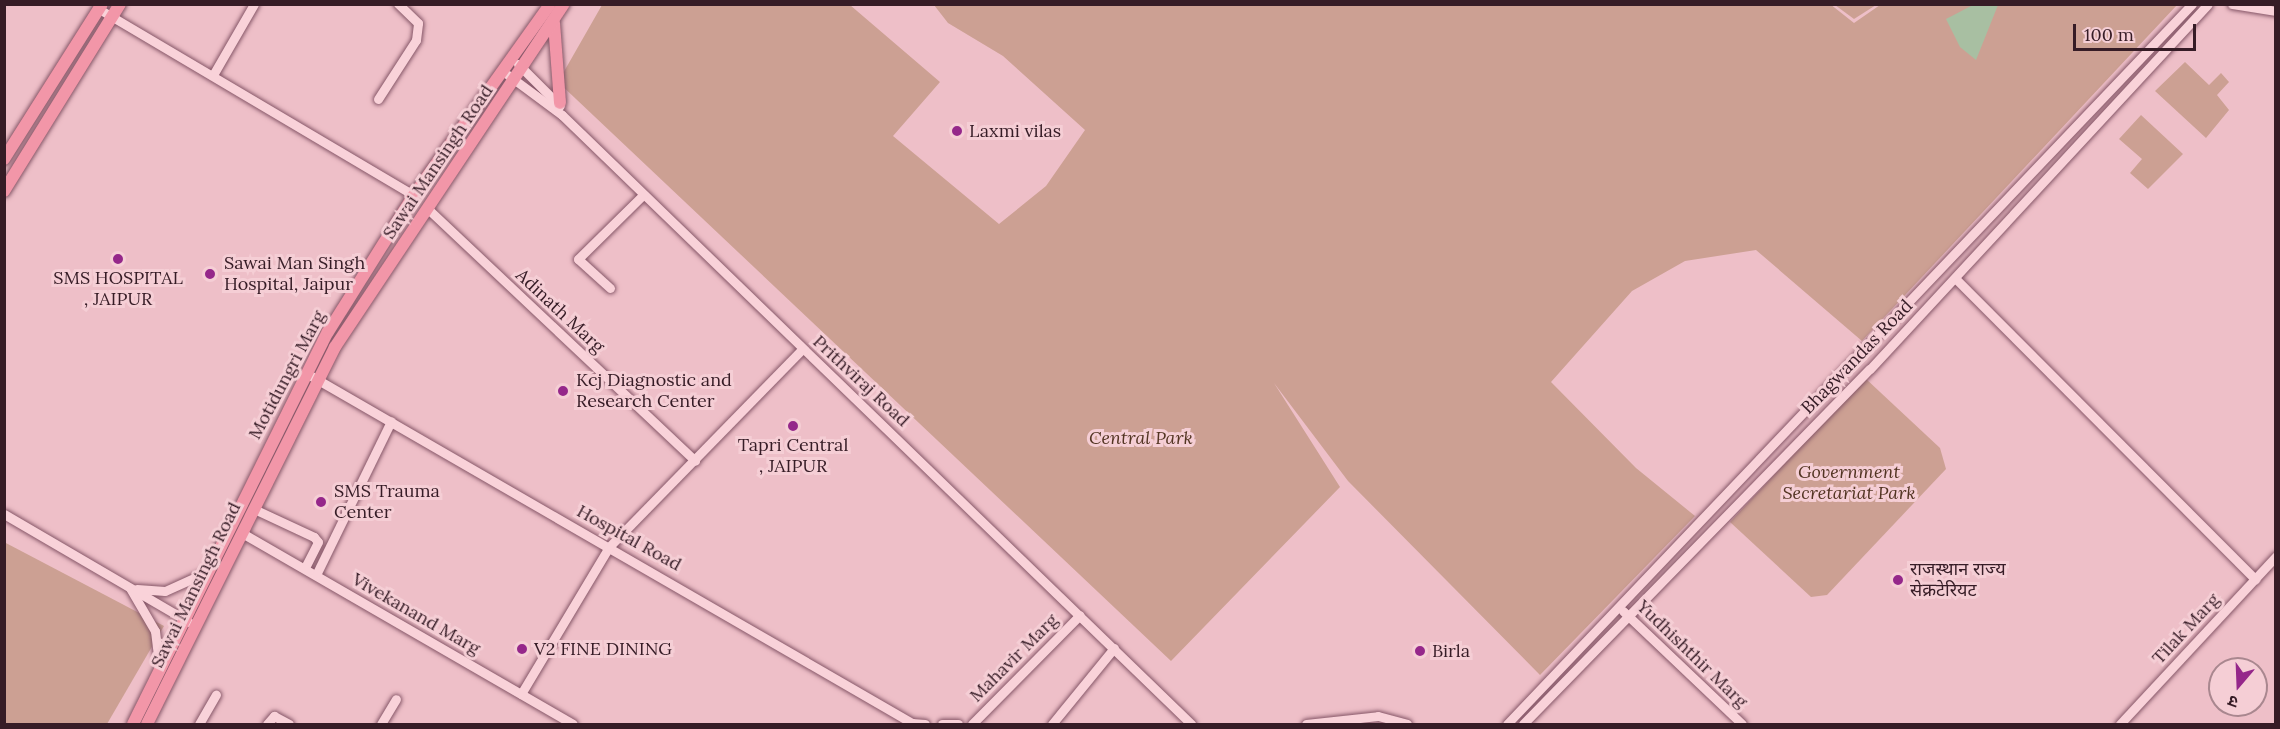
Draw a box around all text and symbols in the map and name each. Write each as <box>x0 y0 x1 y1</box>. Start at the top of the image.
scale bar <box>2076 12 2199 50</box>
text: 100 m <box>2084 23 2134 46</box>
street label: Sawai Mansingh Road <box>378 81 498 243</box>
place label: Laxmi vilas <box>969 120 1061 142</box>
marker: Laxmi vilas <box>950 124 964 138</box>
marker: SMS HOSPITAL , JAIPUR <box>111 252 125 266</box>
place label: Sawai Man Singh Hospital, Jaipur <box>224 253 365 296</box>
marker: Sawai Man Singh Hospital, Jaipur <box>201 265 219 283</box>
street label: Adinath Marg <box>511 265 609 357</box>
place label: SMS HOSPITAL , JAIPUR <box>53 268 183 310</box>
street label: Bhagwandas Road <box>1797 295 1917 419</box>
street label: Motidungri Marg <box>244 307 330 443</box>
street label: Prithviraj Road <box>808 331 914 431</box>
place label: Kcj Diagnostic and Research Center <box>576 370 732 412</box>
marker: Kcj Diagnostic and Research Center <box>554 382 572 400</box>
marker: Tapri Central , JAIPUR <box>786 419 800 433</box>
park label: Central Park <box>1089 427 1193 449</box>
place label: Tapri Central , JAIPUR <box>738 435 848 478</box>
park label: Government Secretariat Park <box>1782 462 1916 504</box>
place label: SMS Trauma Center <box>334 481 440 524</box>
marker: SMS Trauma Center <box>312 493 330 511</box>
street label: Sawai Mansingh Road <box>147 499 245 671</box>
street label: Hospital Road <box>573 500 685 576</box>
place label: राजस्थान राज्य सेक्रटेरियट <box>1910 559 2006 602</box>
street label: Vivekanand Marg <box>348 569 484 659</box>
marker: राजस्थान राज्य सेक्रटेरियट <box>1891 573 1905 587</box>
street label: Tilak Marg <box>2148 589 2224 669</box>
street label: Yudhishthir Marg <box>1632 596 1752 712</box>
street label: Mahavir Marg <box>965 609 1063 707</box>
place label: V2 FINE DINING <box>534 638 672 660</box>
place label: Birla <box>1432 640 1470 662</box>
marker: V2 FINE DINING <box>515 642 529 656</box>
marker: Birla <box>1413 644 1427 658</box>
north arrow <box>2208 657 2268 717</box>
text: उ <box>2225 691 2240 713</box>

